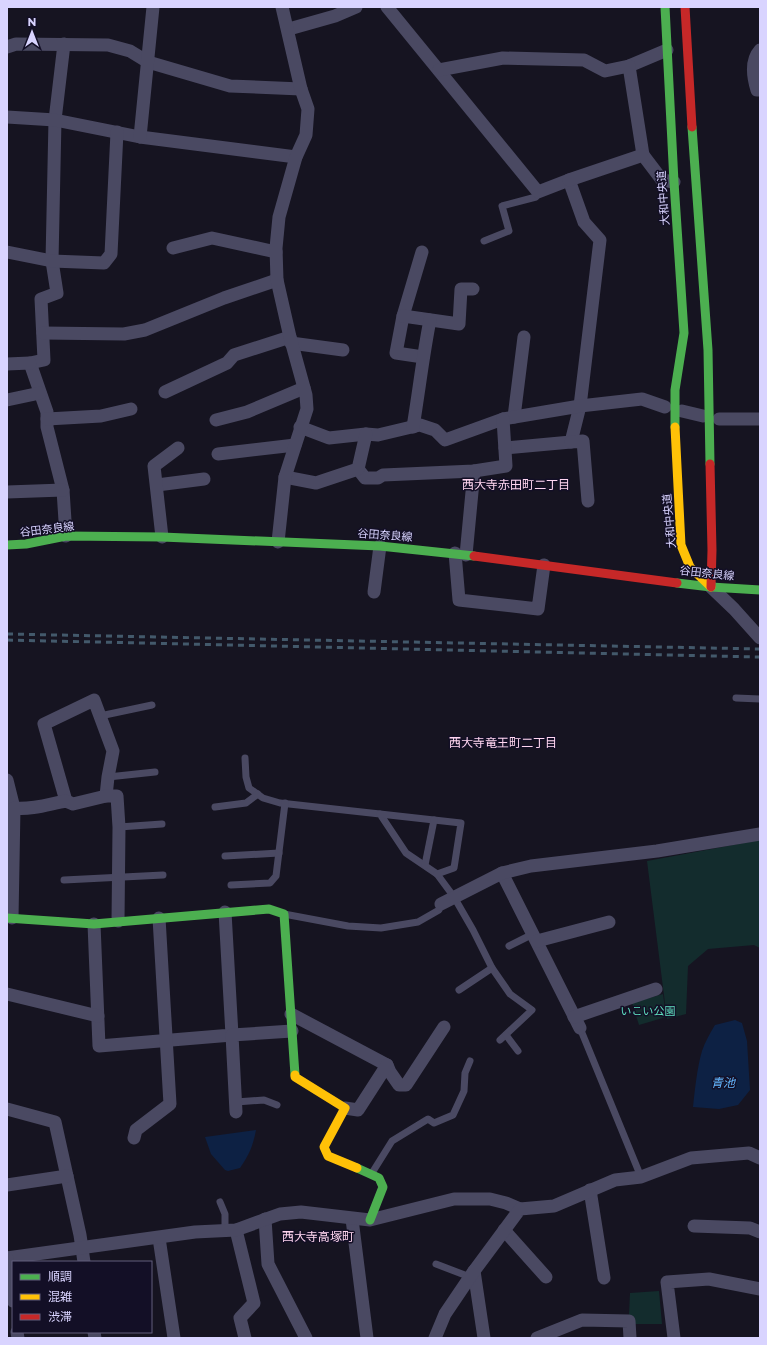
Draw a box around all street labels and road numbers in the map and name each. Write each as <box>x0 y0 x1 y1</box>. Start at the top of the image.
street label: 大和中央道 <box>654 170 672 226</box>
street label: 大和中央道 <box>660 493 678 549</box>
street label: 谷田奈良線 <box>19 519 75 539</box>
street label: 谷田奈良線 <box>357 526 413 544</box>
street label: 谷田奈良線 <box>679 563 735 583</box>

